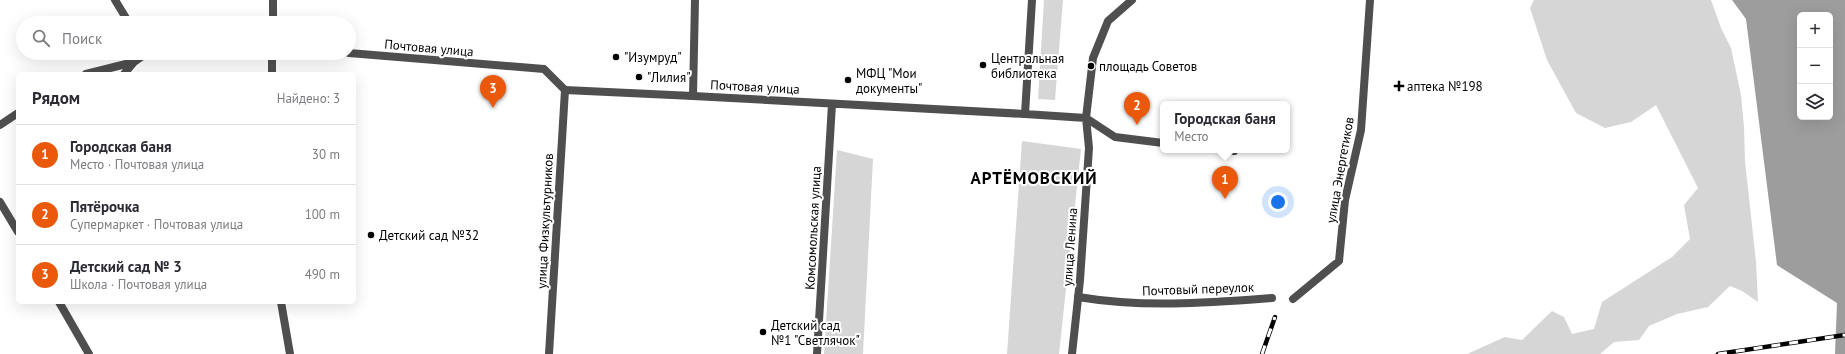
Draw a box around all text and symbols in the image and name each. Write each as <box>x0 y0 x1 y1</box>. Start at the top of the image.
map controls <box>1797 12 1833 120</box>
button: + <box>1797 12 1833 48</box>
search box <box>16 16 356 60</box>
icon: search <box>30 27 52 49</box>
text: Поиск <box>62 29 102 48</box>
street label: Почтовая улица <box>384 36 474 60</box>
button: − <box>1797 48 1833 84</box>
place label: "Изумруд" <box>624 49 682 66</box>
place label: Центральная библиотека <box>991 50 1064 82</box>
marker: "Изумруд" <box>611 52 621 62</box>
place label: площадь Советов <box>1099 58 1197 75</box>
marker: Центральная библиотека <box>978 60 988 70</box>
marker: площадь Советов <box>1086 61 1096 71</box>
place label: МФЦ "Мои документы" <box>856 65 922 97</box>
place label: "Лилия" <box>647 69 691 86</box>
marker: "Лилия" <box>634 72 644 82</box>
pin: 3 <box>480 75 506 108</box>
marker: МФЦ "Мои документы" <box>843 75 853 85</box>
street label: Почтовая улица <box>710 76 800 98</box>
place label: аптека №198 <box>1407 78 1483 95</box>
marker: аптека №198 <box>1394 81 1404 91</box>
button: layers <box>1797 84 1833 120</box>
text: Рядом <box>32 87 80 109</box>
text: Найдено: 3 <box>277 90 340 107</box>
pin: 2 <box>1124 92 1150 125</box>
popup <box>1160 101 1290 153</box>
text: Городская баня <box>1174 109 1276 128</box>
street label: улица Энергетиков <box>1322 115 1358 225</box>
text: Место <box>1174 128 1209 145</box>
text: Городская баня <box>70 137 172 156</box>
text: 1 <box>41 146 49 163</box>
text: 30 m <box>312 146 340 163</box>
street label: улица Физкультурников <box>533 153 557 289</box>
text: Место · Почтовая улица <box>70 156 204 173</box>
street label: Комсомольская улица <box>801 166 825 290</box>
pin: 1 <box>1212 166 1238 199</box>
district label: АРТЁМОВСКИЙ <box>970 167 1098 189</box>
your location <box>1268 192 1288 212</box>
text: Пятёрочка <box>70 197 139 216</box>
text: 2 <box>41 206 49 223</box>
text: 100 m <box>305 206 340 223</box>
street label: улица Ленина <box>1059 207 1081 287</box>
text: Супермаркет · Почтовая улица <box>70 216 243 233</box>
place label: Детский сад №32 <box>379 227 479 244</box>
marker: Детский сад №32 <box>366 230 376 240</box>
text: Детский сад № 3 <box>70 257 182 276</box>
text: 3 <box>41 266 49 283</box>
text: 490 m <box>305 266 340 283</box>
text: Школа · Почтовая улица <box>70 276 207 293</box>
street label: Почтовый переулок <box>1142 279 1255 299</box>
place label: Детский сад №1 "Светлячок" <box>771 317 860 349</box>
marker: Детский сад №1 "Светлячок" <box>758 327 768 337</box>

